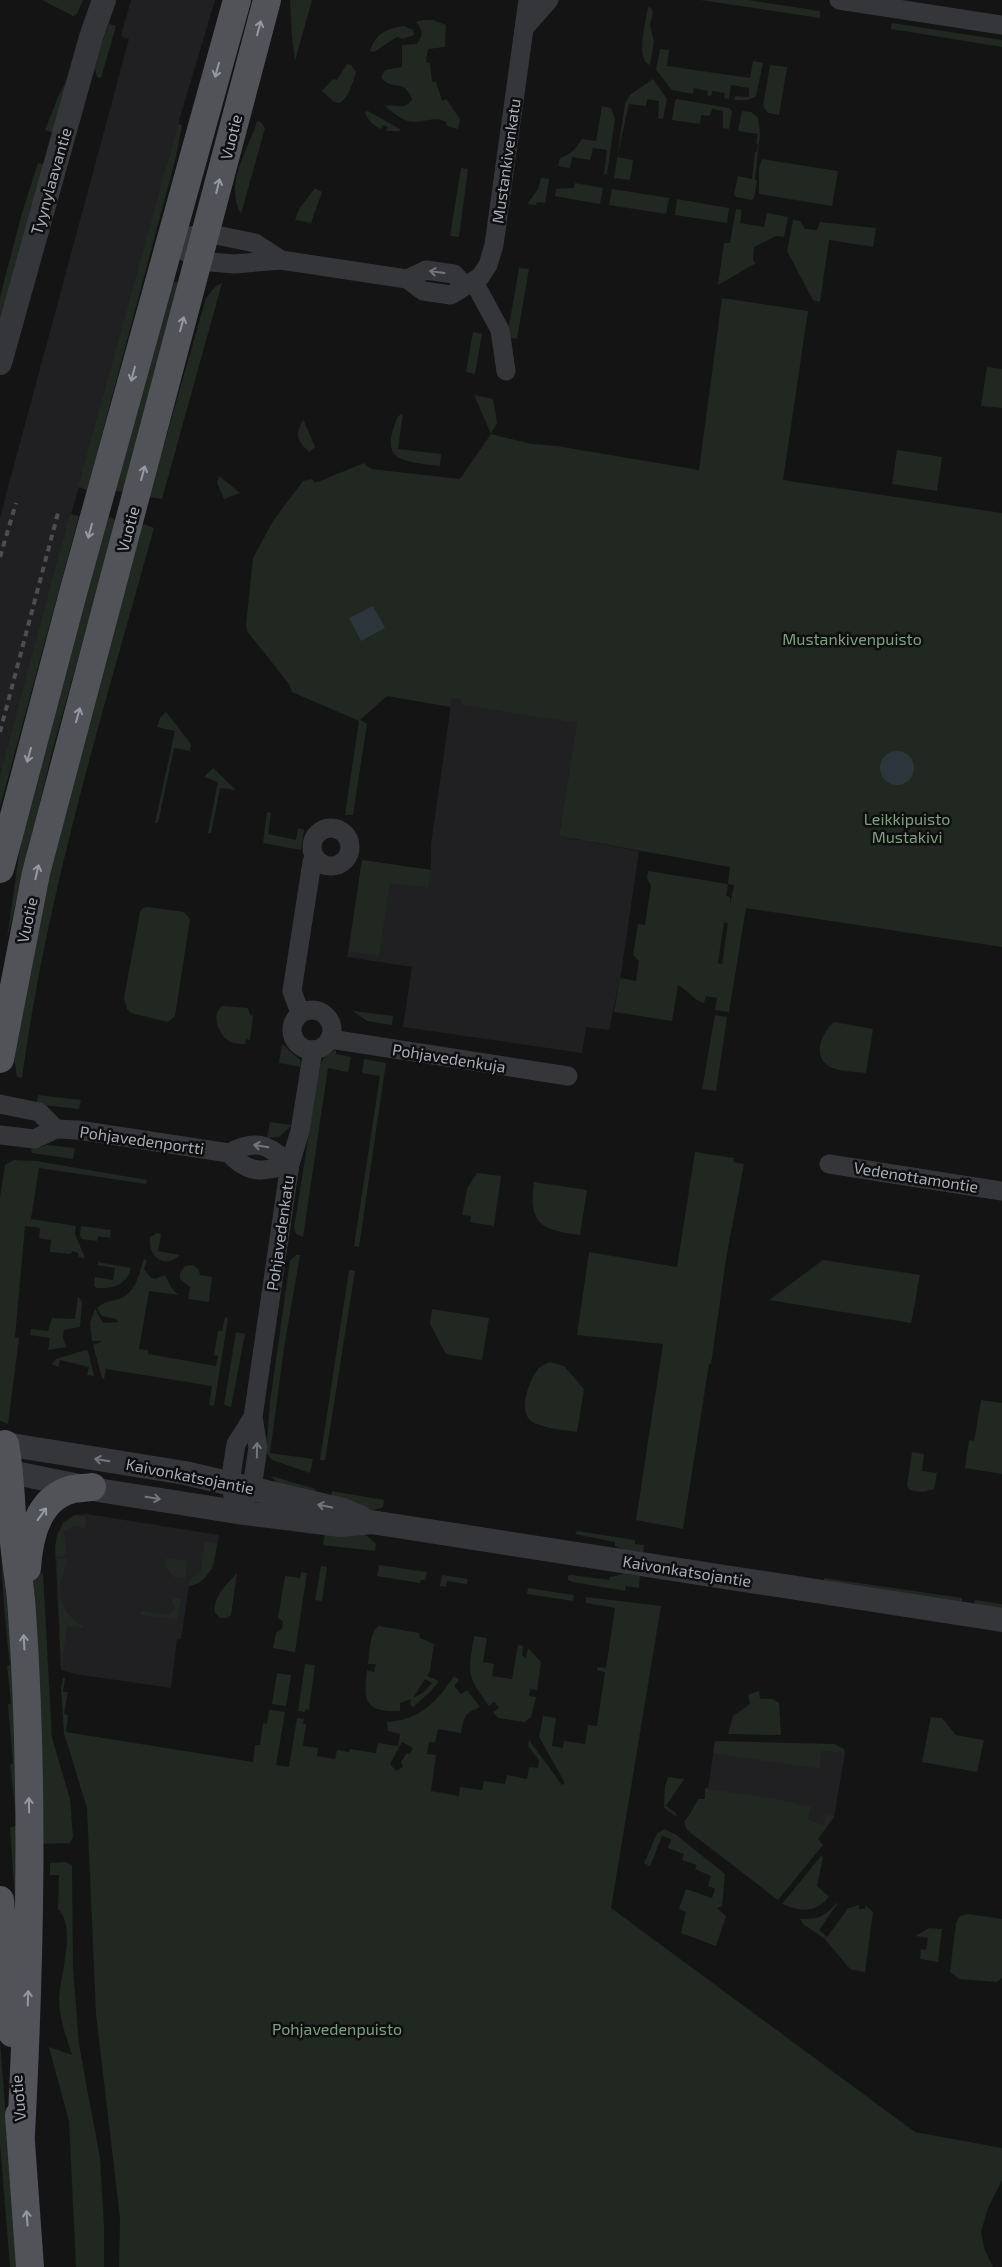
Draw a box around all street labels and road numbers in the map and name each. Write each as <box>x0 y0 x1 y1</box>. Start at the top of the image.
street label: Mustankivenkatu <box>487 97 524 225</box>
street label: Vuotie <box>216 112 245 162</box>
street label: Tyynylaavantie <box>26 125 75 236</box>
street label: Vuotie <box>112 504 143 554</box>
street label: Vuotie <box>12 895 41 944</box>
street label: Pohjavedenkuja <box>391 1039 507 1077</box>
street label: Pohjavedenportti <box>78 1121 206 1159</box>
street label: Vedenottamontie <box>852 1157 980 1196</box>
street label: Pohjavedenkatu <box>262 1174 298 1292</box>
street label: Kaivonkatsojantie <box>124 1454 256 1498</box>
street label: Kaivonkatsojantie <box>621 1551 753 1591</box>
street label: Vuotie <box>6 2074 29 2122</box>

